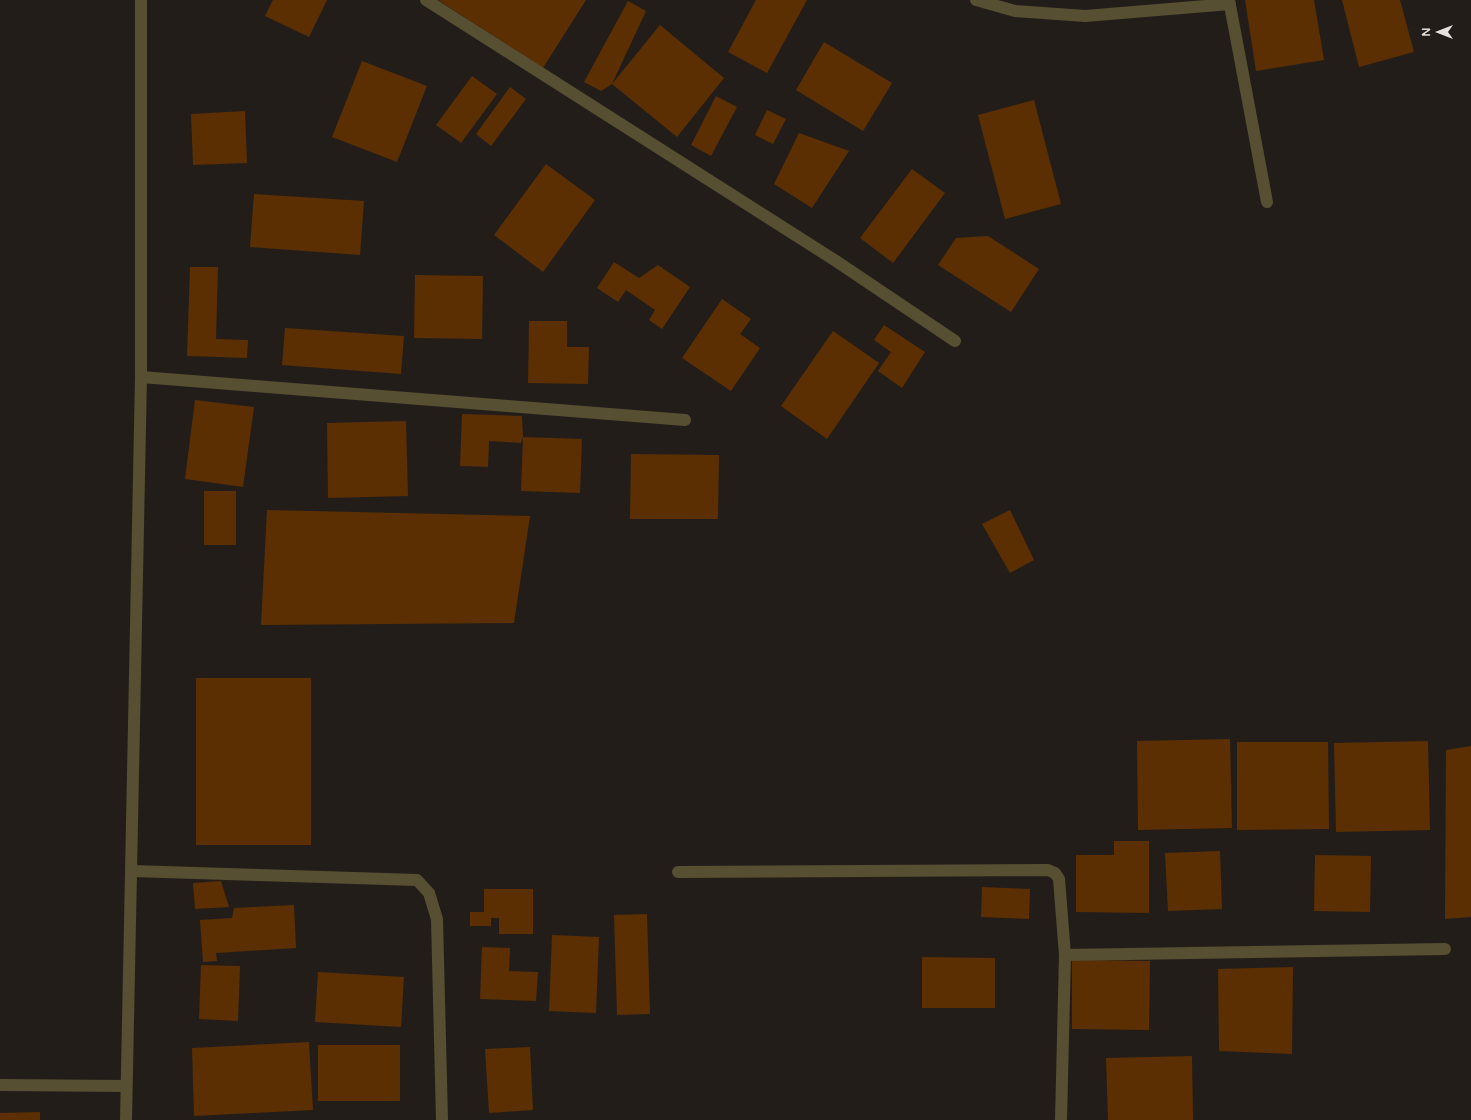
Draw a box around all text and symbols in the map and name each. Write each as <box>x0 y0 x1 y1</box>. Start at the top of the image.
north arrow <box>1419 12 1459 52</box>
text: N <box>1420 28 1433 36</box>

